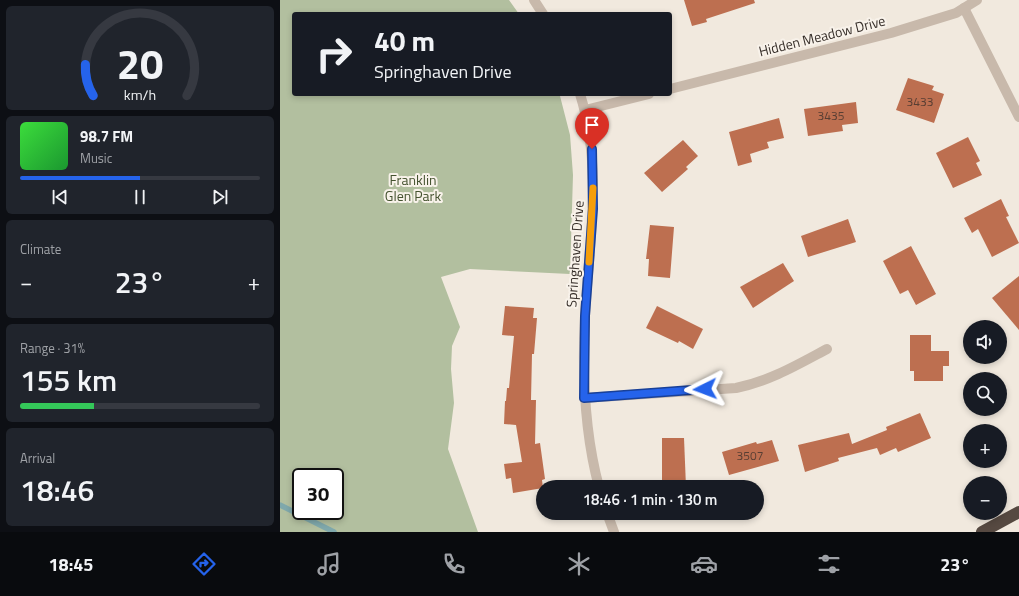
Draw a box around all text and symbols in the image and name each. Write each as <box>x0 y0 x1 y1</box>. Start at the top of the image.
street label: Hidden Meadow Drive <box>756 10 887 61</box>
text: 40 m <box>374 19 435 62</box>
icon: right <box>308 28 360 80</box>
text: 20 <box>117 32 163 95</box>
text: Springhaven Drive <box>374 58 512 85</box>
text: km/h <box>124 84 156 106</box>
house number: 3433 <box>907 92 933 111</box>
house number: 3435 <box>818 106 845 125</box>
pin <box>575 108 609 149</box>
icon: arrive <box>581 114 603 136</box>
text: 98.7 FM <box>80 125 133 148</box>
text: Music <box>80 148 112 168</box>
park label: Franklin Glen Park <box>385 169 441 206</box>
icon: previous <box>49 186 71 208</box>
icon: pause <box>129 186 151 208</box>
icon: next <box>209 186 231 208</box>
street label: Springhaven Drive <box>560 200 589 308</box>
text: Climate <box>20 239 61 259</box>
text: 23° <box>115 259 165 305</box>
text: − <box>20 265 32 299</box>
text: + <box>248 265 260 299</box>
map controls <box>963 320 1007 520</box>
button: sound <box>963 320 1007 364</box>
text: Range · 31% <box>20 338 85 358</box>
text: 155 km <box>20 357 117 403</box>
position arrow <box>684 368 726 410</box>
button: search <box>963 372 1007 416</box>
button: + <box>963 424 1007 468</box>
house number: 3507 <box>737 446 763 465</box>
text: Arrival <box>20 448 55 468</box>
text: 18:46 <box>20 467 94 513</box>
speed limit sign: 30 <box>292 468 344 520</box>
button: − <box>963 476 1007 520</box>
text: 18:46 · 1 min · 130 m <box>583 488 717 511</box>
icon: directions <box>190 550 218 578</box>
icon: music <box>315 550 343 578</box>
icon: phone <box>440 550 468 578</box>
icon: climate <box>565 550 593 578</box>
icon: car <box>690 550 718 578</box>
icon: filters <box>815 550 843 578</box>
text: 18:45 <box>48 551 93 578</box>
text: 23° <box>940 551 970 578</box>

